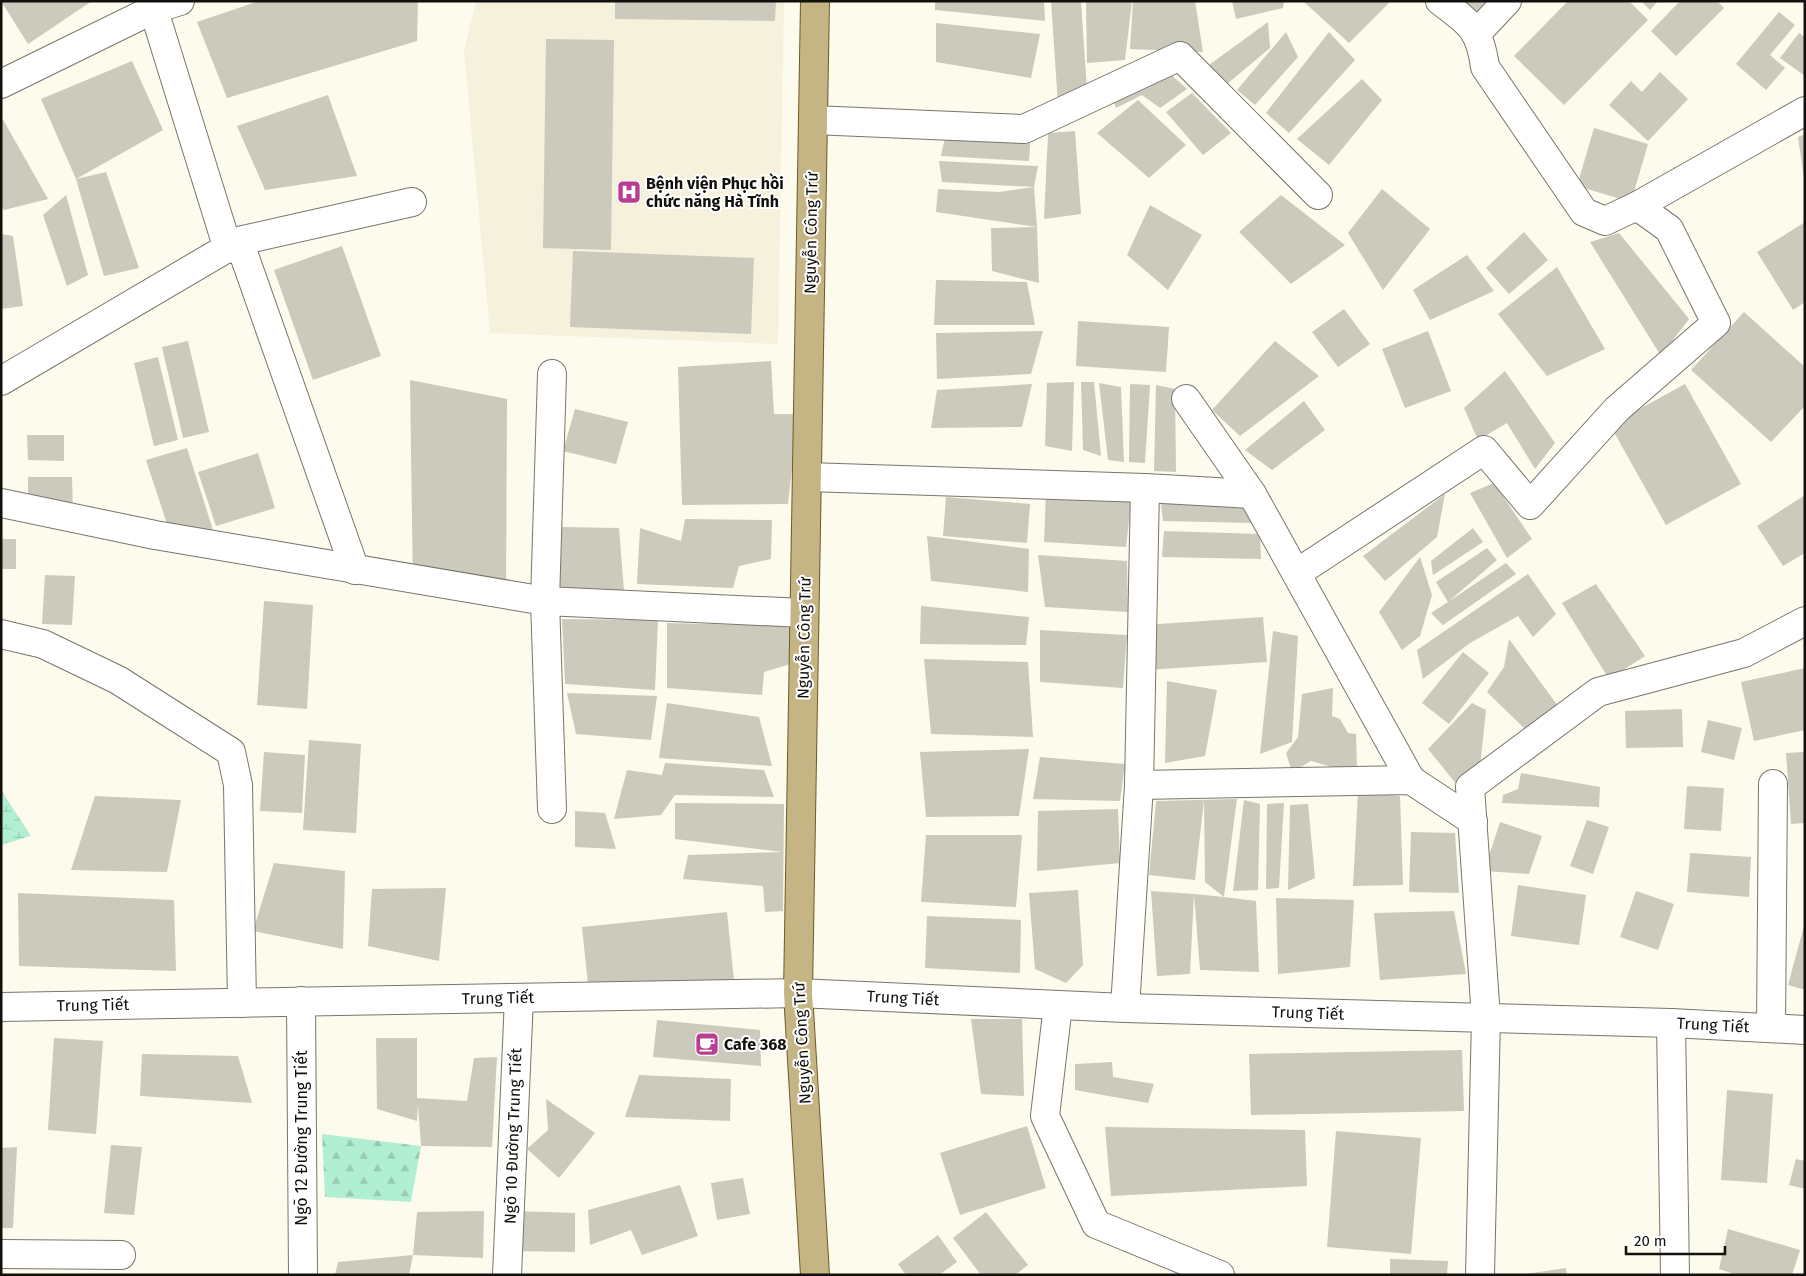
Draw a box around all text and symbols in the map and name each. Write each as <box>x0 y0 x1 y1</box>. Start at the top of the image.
street label: Nguyễn Công Trứ <box>800 171 822 294</box>
place label: Bệnh viện Phục hồi chức năng Hà Tĩnh <box>646 173 784 211</box>
hospital icon: Bệnh viện Phục hồi chức năng Hà Tĩnh <box>616 179 642 205</box>
street label: Nguyễn Công Trứ <box>793 576 815 699</box>
street label: Nguyễn Công Trứ <box>789 981 815 1104</box>
street label: Trung Tiết <box>866 986 940 1009</box>
street label: Trung Tiết <box>462 987 535 1008</box>
street label: Trung Tiết <box>57 994 130 1015</box>
street label: Trung Tiết <box>1271 1001 1345 1024</box>
street label: Trung Tiết <box>1676 1013 1750 1036</box>
cafe icon: Cafe 368 <box>694 1031 720 1057</box>
place label: Cafe 368 <box>724 1035 787 1054</box>
street label: Ngõ 10 Đường Trung Tiết <box>499 1047 526 1224</box>
street label: Ngõ 12 Đường Trung Tiết <box>291 1050 311 1226</box>
scale bar <box>1626 1224 1725 1256</box>
text: 20 m <box>1634 1232 1667 1250</box>

